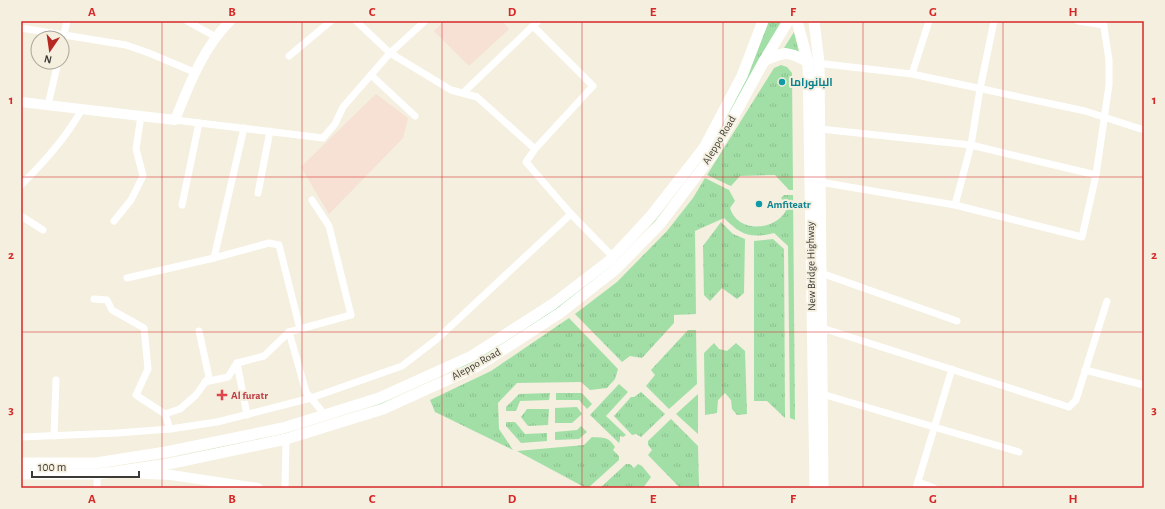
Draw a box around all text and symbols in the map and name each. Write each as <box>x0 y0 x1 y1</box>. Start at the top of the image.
text: A <box>88 6 96 19</box>
text: B <box>228 6 236 19</box>
text: C <box>369 6 376 19</box>
text: D <box>508 6 517 19</box>
text: E <box>650 6 657 19</box>
text: F <box>790 6 797 19</box>
text: G <box>929 6 937 19</box>
text: H <box>1068 6 1078 19</box>
north arrow <box>30 30 70 70</box>
text: N <box>43 53 53 65</box>
marker: البانوراما <box>777 77 787 87</box>
place label: البانوراما <box>790 77 833 90</box>
text: 1 <box>9 94 13 107</box>
text: 1 <box>1152 94 1156 107</box>
street label: Aleppo Road <box>700 114 738 166</box>
marker: Amfiteatr <box>754 199 764 209</box>
place label: Amfiteatr <box>767 199 811 210</box>
street label: New Bridge Highway <box>805 221 817 311</box>
text: 2 <box>8 249 14 262</box>
text: 2 <box>1151 249 1157 262</box>
street label: Aleppo Road <box>450 346 503 382</box>
marker: Al furatr <box>216 389 228 401</box>
place label: Al furatr <box>231 390 268 401</box>
text: 3 <box>8 404 14 417</box>
text: 3 <box>1151 404 1157 417</box>
scale bar <box>32 453 139 479</box>
text: 100 m <box>38 461 66 473</box>
text: A <box>88 493 96 506</box>
text: B <box>228 493 236 506</box>
text: C <box>369 493 376 506</box>
text: D <box>508 493 517 506</box>
text: E <box>650 493 657 506</box>
text: F <box>790 493 797 506</box>
text: G <box>929 493 937 506</box>
text: H <box>1068 493 1078 506</box>

